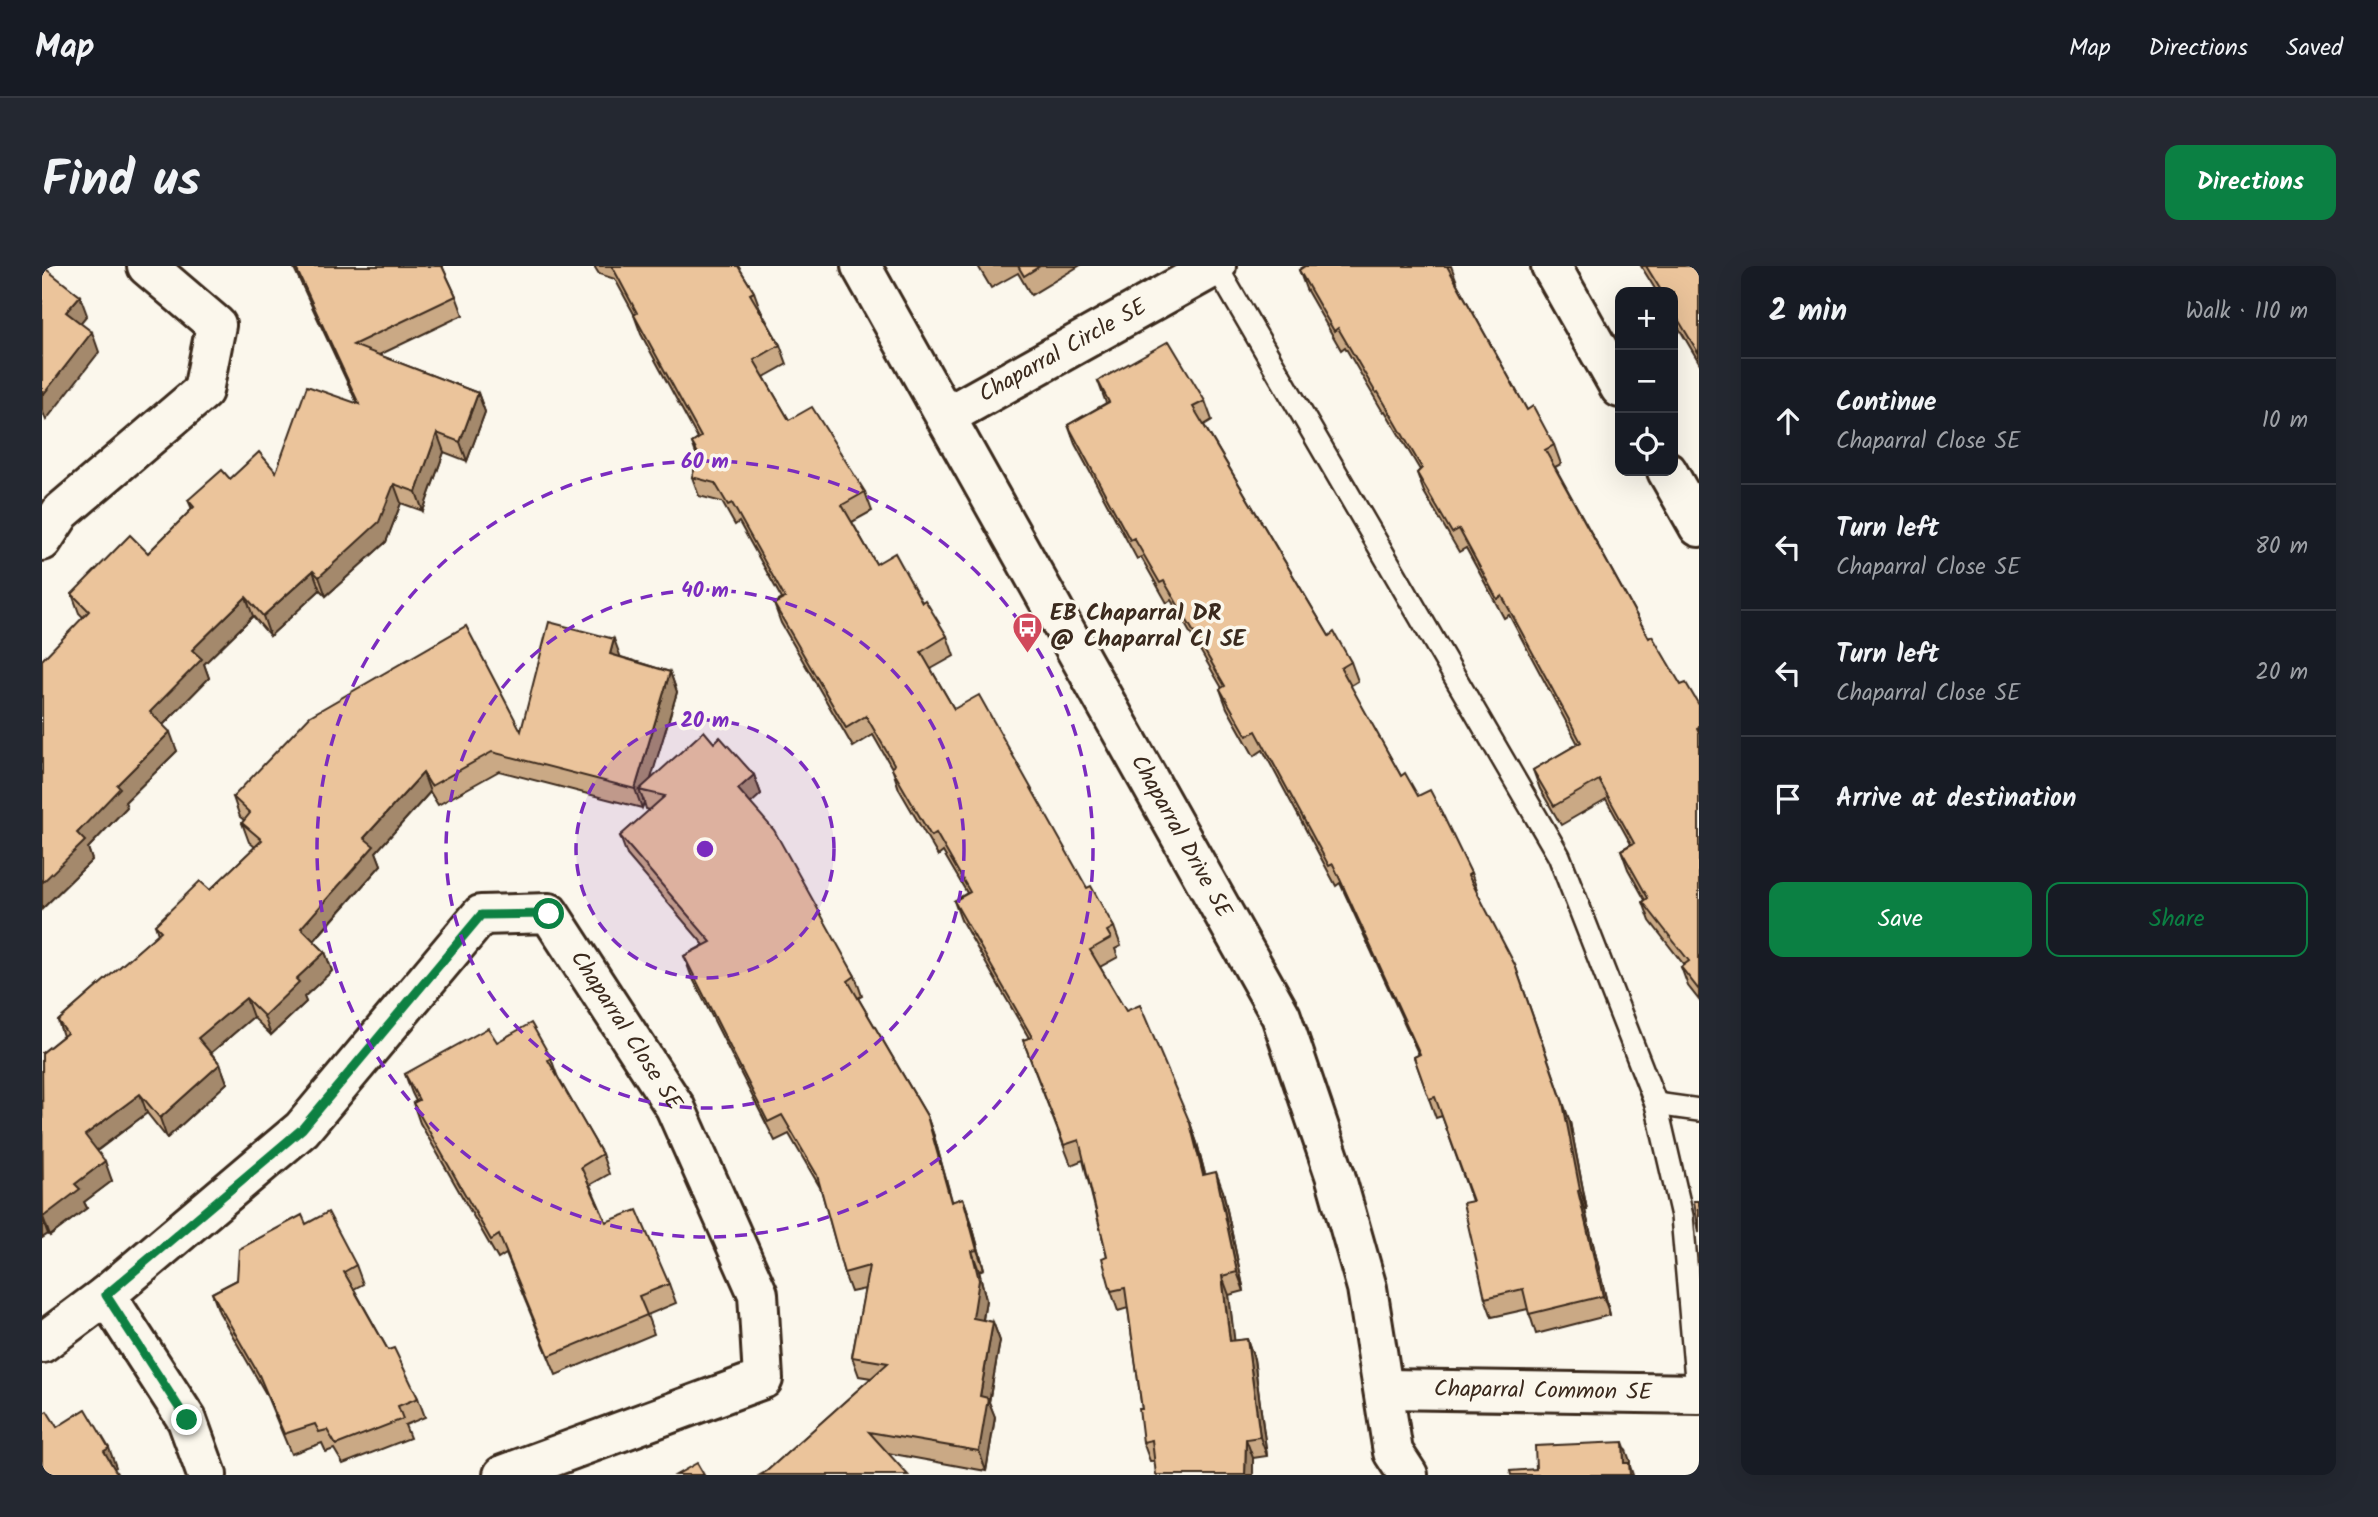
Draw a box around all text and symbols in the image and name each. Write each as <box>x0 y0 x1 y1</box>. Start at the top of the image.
text: Map <box>35 22 95 75</box>
text: Map <box>2069 29 2111 68</box>
text: Directions <box>2149 29 2248 68</box>
text: Saved <box>2286 29 2343 68</box>
text: Find us <box>42 143 200 221</box>
button: Directions <box>2165 145 2336 220</box>
map controls <box>1615 287 1678 476</box>
button: + <box>1615 287 1678 350</box>
text: 2 min <box>1769 288 1847 336</box>
street label: Chaparral Circle SE <box>972 290 1154 413</box>
text: Walk · 110 m <box>2185 294 2308 330</box>
button: − <box>1615 350 1678 413</box>
text: Continue <box>1836 382 1937 424</box>
icon: ahead <box>1769 402 1807 440</box>
text: 10 m <box>2262 403 2308 439</box>
button: locate <box>1615 413 1678 476</box>
text: Chaparral Close SE <box>1836 424 2020 460</box>
text: 60 m <box>681 446 729 479</box>
text: Turn left <box>1836 508 1939 550</box>
icon: left <box>1769 528 1807 566</box>
text: 80 m <box>2255 529 2308 565</box>
text: Chaparral Close SE <box>1836 550 2020 586</box>
text: 40 m <box>681 575 729 608</box>
place label: EB Chaparral DR @ Chaparral CI SE <box>1050 596 1247 658</box>
bus stop icon: EB Chaparral DR @ Chaparral CI SE <box>1010 610 1044 654</box>
text: Turn left <box>1836 634 1939 676</box>
icon: left <box>1769 654 1807 692</box>
text: 20 m <box>2256 655 2308 691</box>
text: Chaparral Close SE <box>1836 676 2020 712</box>
text: 20 m <box>681 705 729 738</box>
street label: Chaparral Drive SE <box>1120 748 1241 926</box>
text: Arrive at destination <box>1836 778 2076 820</box>
icon: arrive <box>1769 780 1807 818</box>
centre of rings <box>693 837 717 861</box>
button: Save <box>1769 882 2032 957</box>
button: Share <box>2046 882 2308 957</box>
route start <box>533 898 564 929</box>
street label: Chaparral Close SE <box>560 944 691 1119</box>
street label: Chaparral Common SE <box>1434 1372 1653 1411</box>
route end <box>171 1404 202 1435</box>

